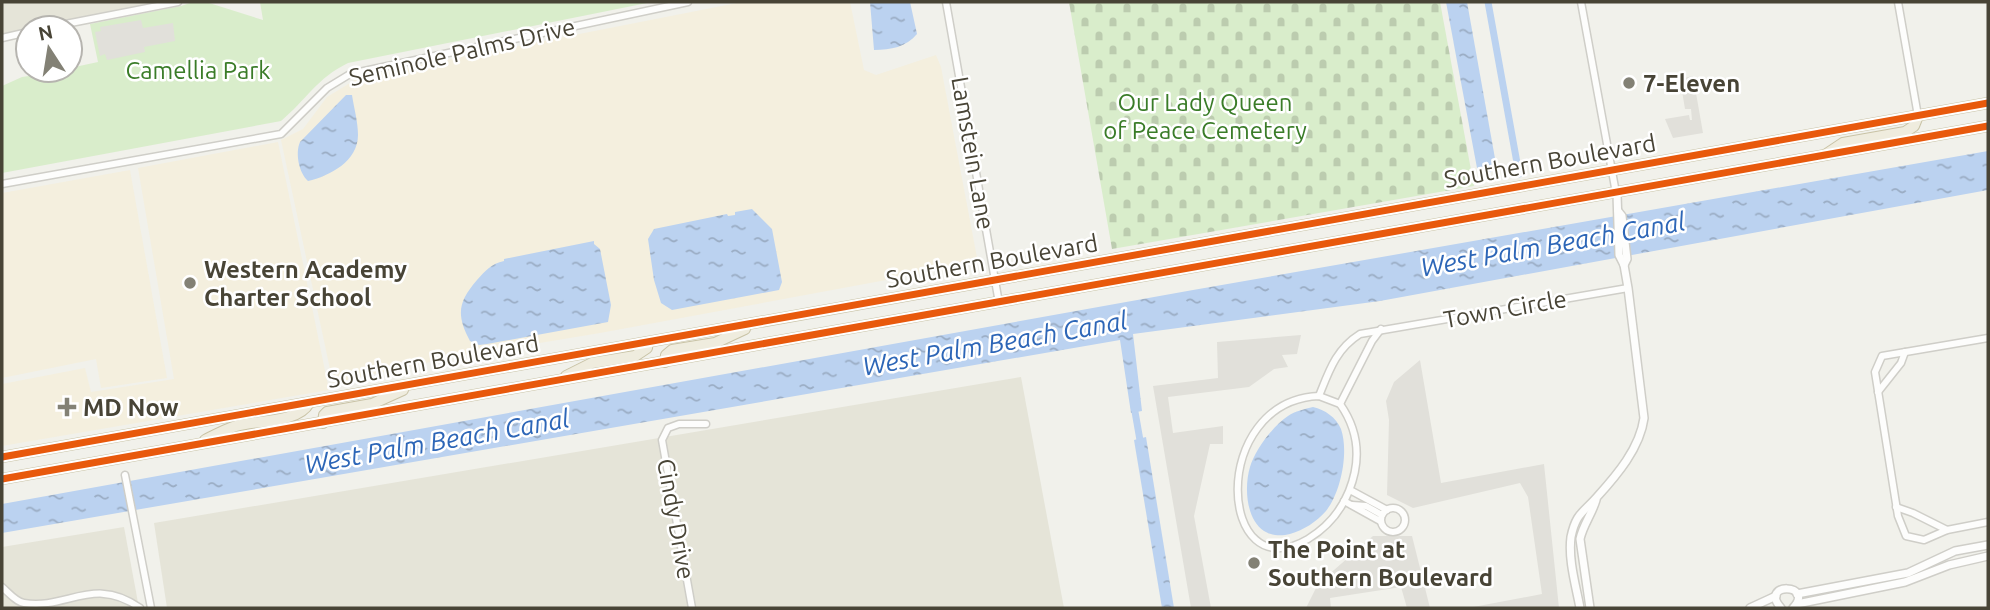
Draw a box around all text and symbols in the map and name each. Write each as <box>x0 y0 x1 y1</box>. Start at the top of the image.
street label: Seminole Palms Drive <box>346 13 578 91</box>
north arrow <box>14 14 84 84</box>
text: N <box>36 20 55 45</box>
park label: Camellia Park <box>126 57 270 84</box>
place label: 7-Eleven <box>1643 70 1740 97</box>
street label: Lamstein Lane <box>946 74 1000 232</box>
marker: 7-Eleven <box>1621 75 1637 91</box>
park label: Our Lady Queen of Peace Cemetery <box>1103 89 1307 144</box>
street label: Southern Boulevard <box>1442 129 1658 193</box>
water label: West Palm Beach Canal <box>1418 206 1688 282</box>
street label: Southern Boulevard <box>884 229 1100 293</box>
place label: Western Academy Charter School <box>204 256 407 311</box>
marker: Western Academy Charter School <box>182 275 198 291</box>
street label: Town Circle <box>1441 285 1569 333</box>
water label: West Palm Beach Canal <box>860 305 1130 381</box>
street label: Southern Boulevard <box>325 329 541 393</box>
place label: MD Now <box>83 394 179 421</box>
marker: MD Now <box>57 397 77 417</box>
water label: West Palm Beach Canal <box>302 403 572 479</box>
street label: Cindy Drive <box>652 457 700 581</box>
place label: The Point at Southern Boulevard <box>1268 536 1493 591</box>
marker: The Point at Southern Boulevard <box>1246 555 1262 571</box>

